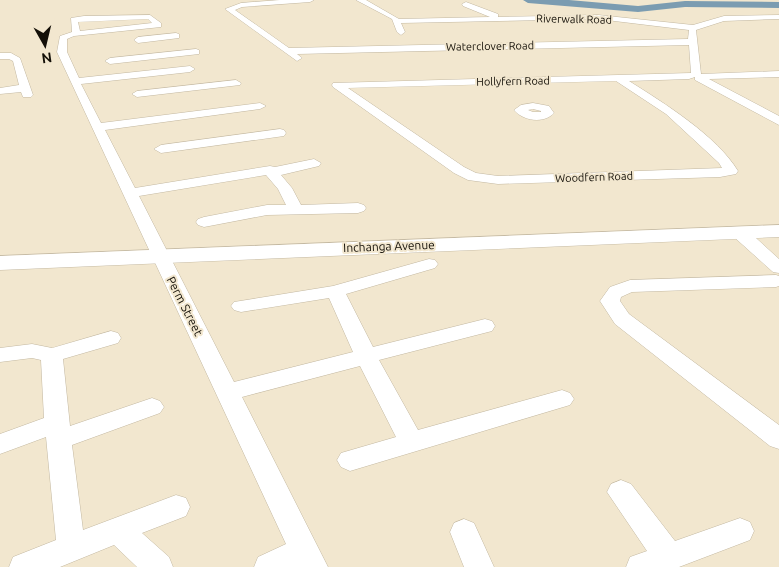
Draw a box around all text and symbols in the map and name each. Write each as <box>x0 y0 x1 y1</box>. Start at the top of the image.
street label: Riverwalk Road <box>536 12 612 26</box>
north arrow <box>20 20 70 70</box>
street label: Waterclover Road <box>446 39 534 53</box>
text: N <box>41 49 53 67</box>
street label: Hollyfern Road <box>476 74 550 88</box>
street label: Woodfern Road <box>555 170 633 184</box>
street label: Inchanga Avenue <box>343 238 435 254</box>
street label: Perm Street <box>165 274 206 338</box>

